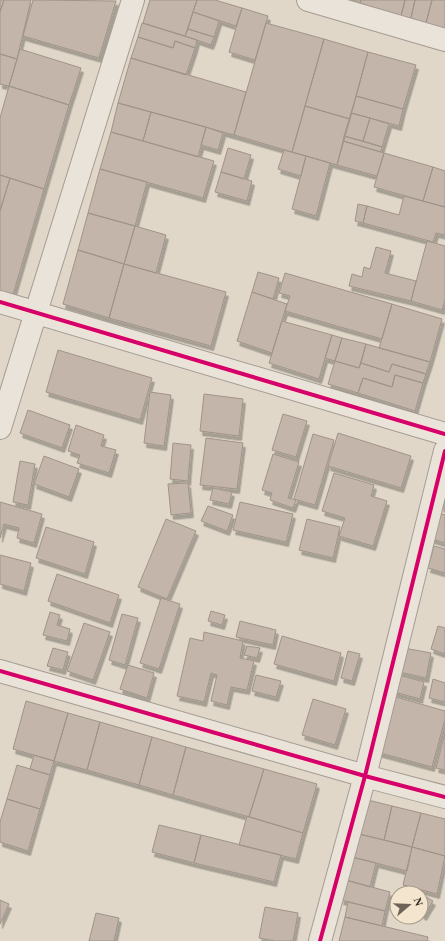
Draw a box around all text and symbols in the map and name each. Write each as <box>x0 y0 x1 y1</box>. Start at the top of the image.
north arrow <box>389 885 429 925</box>
text: N <box>411 896 425 908</box>

